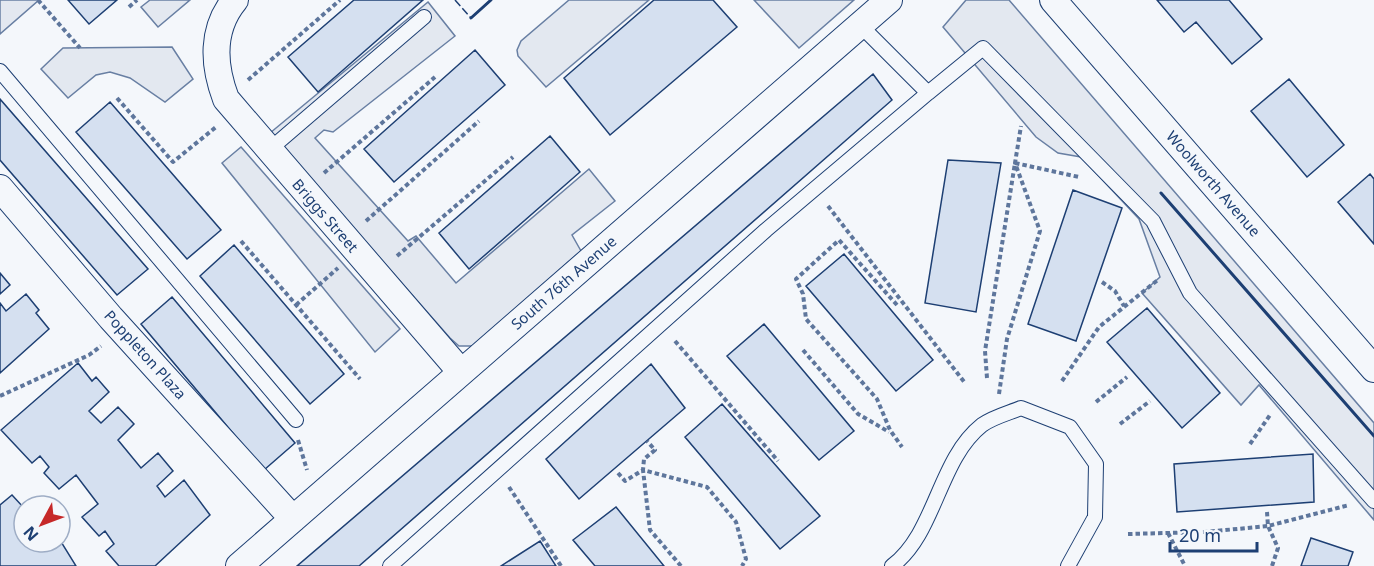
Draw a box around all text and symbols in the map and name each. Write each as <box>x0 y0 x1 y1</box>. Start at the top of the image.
street label: Woolworth Avenue <box>1162 126 1265 240</box>
street label: Briggs Street <box>288 174 364 257</box>
street label: South 76th Avenue <box>506 231 620 334</box>
street label: Poppleton Plaza <box>100 305 191 403</box>
north arrow <box>12 494 72 554</box>
scale bar <box>1170 515 1257 553</box>
text: N <box>18 522 43 546</box>
text: 20 m <box>1179 523 1221 547</box>

